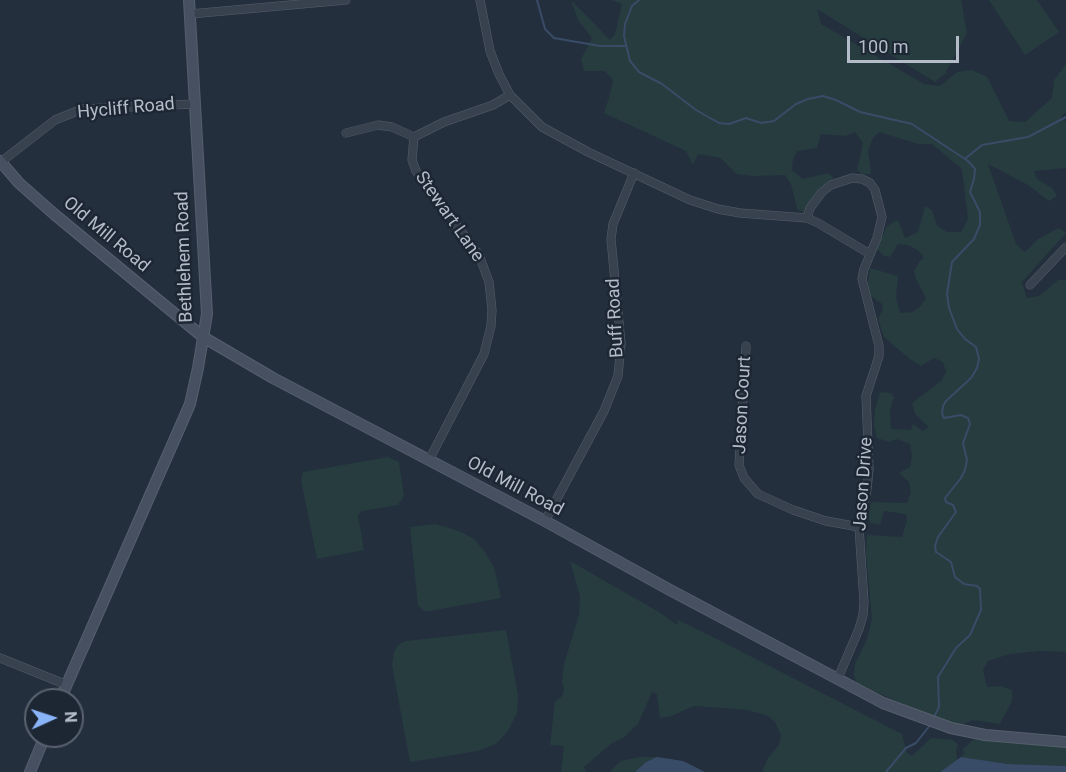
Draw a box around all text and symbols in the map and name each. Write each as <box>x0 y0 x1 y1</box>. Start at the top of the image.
scale bar <box>850 24 962 62</box>
text: 100 m <box>858 36 909 57</box>
street label: Hycliff Road <box>76 94 176 124</box>
street label: Stewart Lane <box>410 168 488 266</box>
street label: Bethlehem Road <box>172 191 198 323</box>
street label: Old Mill Road <box>58 193 154 277</box>
street label: Buff Road <box>603 278 629 358</box>
street label: Jason Court <box>730 355 756 455</box>
street label: Jason Drive <box>850 436 878 532</box>
street label: Old Mill Road <box>463 453 567 521</box>
north arrow <box>24 688 84 748</box>
text: N <box>61 711 80 723</box>

